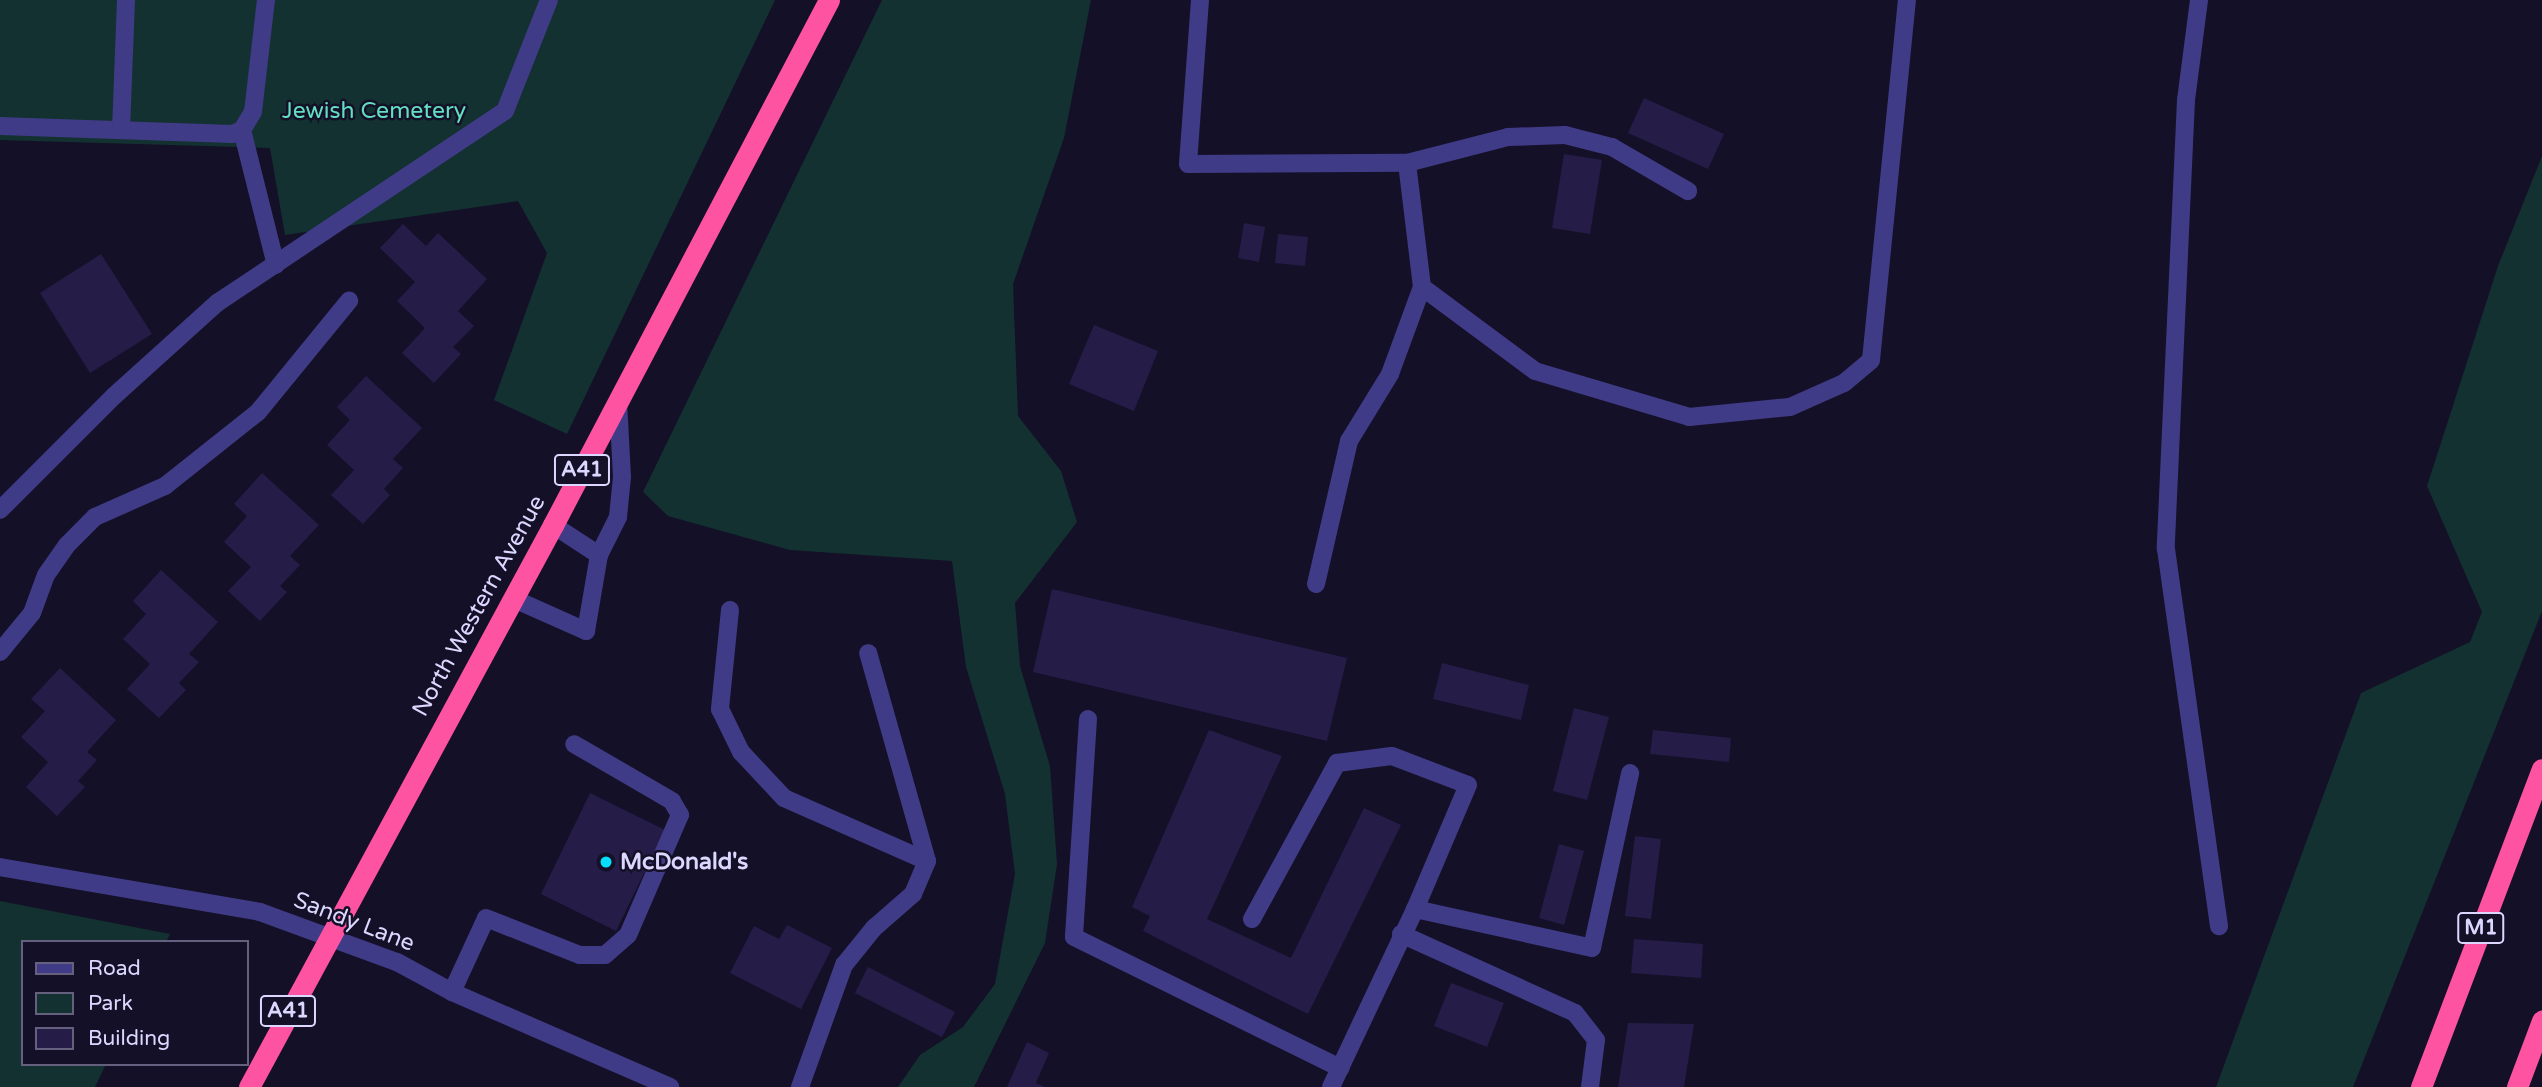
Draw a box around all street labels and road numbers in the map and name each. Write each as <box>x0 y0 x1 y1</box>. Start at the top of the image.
road number: A41 <box>552 452 612 488</box>
street label: North Western Avenue <box>407 491 551 721</box>
street label: Sandy Lane <box>290 886 418 958</box>
road number: M1 <box>2456 911 2506 946</box>
road number: A41 <box>258 993 318 1028</box>

